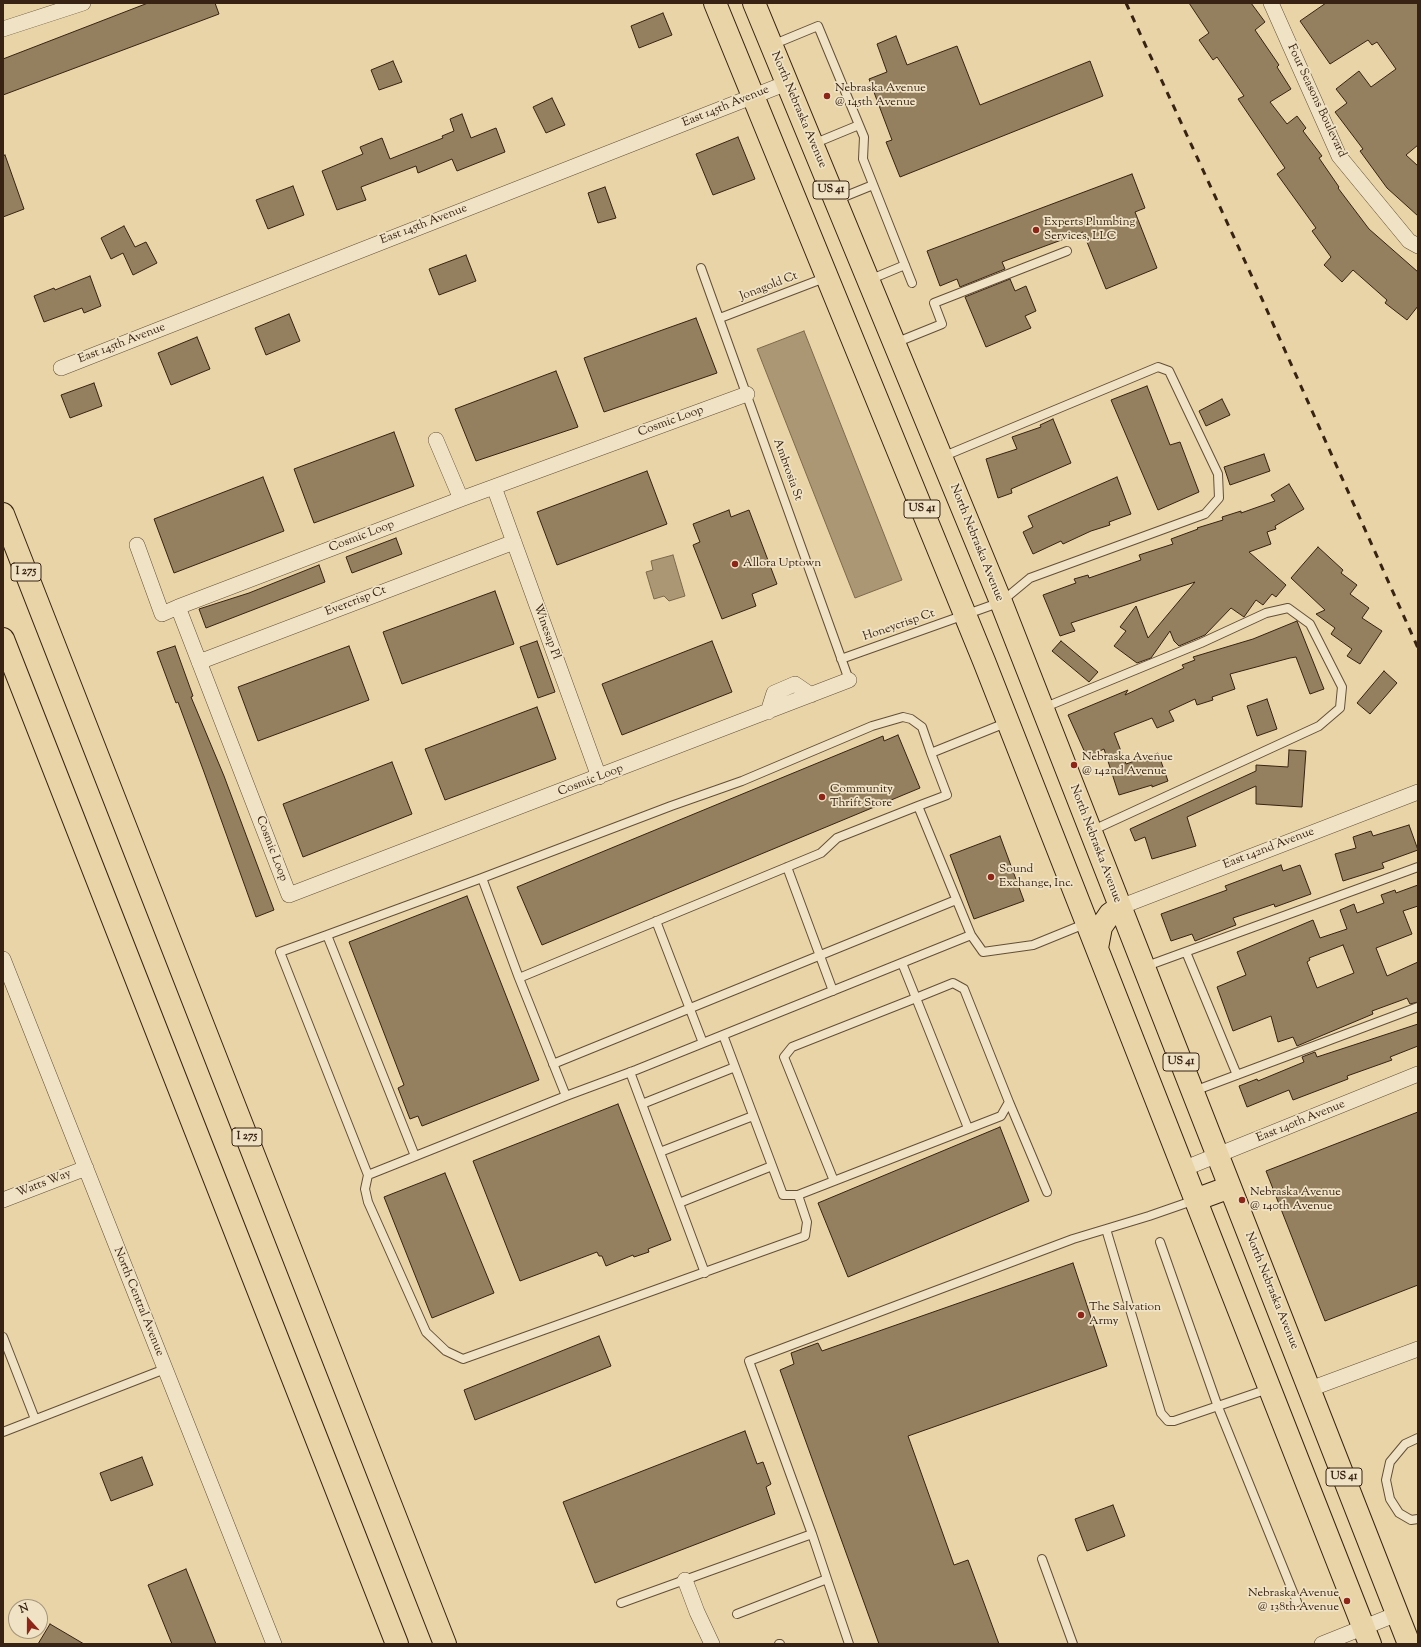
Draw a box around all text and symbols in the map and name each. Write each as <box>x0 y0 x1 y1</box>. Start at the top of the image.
street label: Four Seasons Boulevard <box>1283 42 1349 160</box>
street label: North Nebraska Avenue <box>767 50 829 170</box>
place label: Nebraska Avenue @ 145th Avenue <box>835 82 926 110</box>
street label: East 145th Avenue <box>681 83 771 131</box>
marker: Nebraska Avenue @ 145th Avenue <box>822 91 832 101</box>
road number: US 41 <box>813 181 849 199</box>
street label: East 145th Avenue <box>378 202 470 248</box>
place label: Experts Plumbing Services, LLC <box>1044 216 1135 244</box>
marker: Experts Plumbing Services, LLC <box>1031 225 1041 235</box>
street label: Jonagold Ct <box>738 269 800 305</box>
street label: East 145th Avenue <box>76 321 168 367</box>
street label: Cosmic Loop <box>636 403 706 441</box>
street label: Ambrosia St <box>769 437 805 503</box>
street label: North Nebraska Avenue <box>946 482 1006 604</box>
road number: US 41 <box>904 500 940 518</box>
street label: Cosmic Loop <box>327 518 397 556</box>
place label: Allora Uptown <box>743 557 821 571</box>
marker: Allora Uptown <box>730 559 740 569</box>
road number: I 275 <box>11 563 41 581</box>
street label: Evercrisp Ct <box>323 584 389 620</box>
street label: Winesap Pl <box>529 602 563 662</box>
street label: Honeycrisp Ct <box>861 607 937 645</box>
place label: Nebraska Avenue @ 142nd Avenue <box>1082 751 1173 779</box>
marker: Nebraska Avenue @ 142nd Avenue <box>1069 760 1079 770</box>
street label: Cosmic Loop <box>556 762 626 800</box>
place label: Community Thrift Store <box>830 783 893 811</box>
street label: North Nebraska Avenue <box>1066 783 1124 905</box>
marker: Community Thrift Store <box>817 792 827 802</box>
street label: Cosmic Loop <box>252 814 290 884</box>
street label: East 142nd Avenue <box>1221 825 1317 873</box>
place label: Sound Exchange, Inc. <box>999 863 1073 891</box>
marker: Sound Exchange, Inc. <box>986 872 996 882</box>
road number: US 41 <box>1163 1053 1199 1071</box>
street label: East 140th Avenue <box>1255 1098 1347 1146</box>
road number: I 275 <box>232 1128 262 1146</box>
street label: Watts Way <box>15 1167 73 1201</box>
place label: Nebraska Avenue @ 140th Avenue <box>1250 1186 1341 1214</box>
marker: Nebraska Avenue @ 140th Avenue <box>1237 1195 1247 1205</box>
street label: North Nebraska Avenue <box>1241 1230 1301 1352</box>
street label: North Central Avenue <box>110 1245 166 1359</box>
place label: The Salvation Army <box>1089 1301 1161 1329</box>
marker: The Salvation Army <box>1076 1310 1086 1320</box>
road number: US 41 <box>1326 1468 1362 1486</box>
place label: Nebraska Avenue @ 138th Avenue <box>1248 1587 1339 1615</box>
marker: Nebraska Avenue @ 138th Avenue <box>1342 1596 1352 1606</box>
north arrow <box>8 1599 48 1639</box>
text: N <box>17 1600 31 1618</box>

